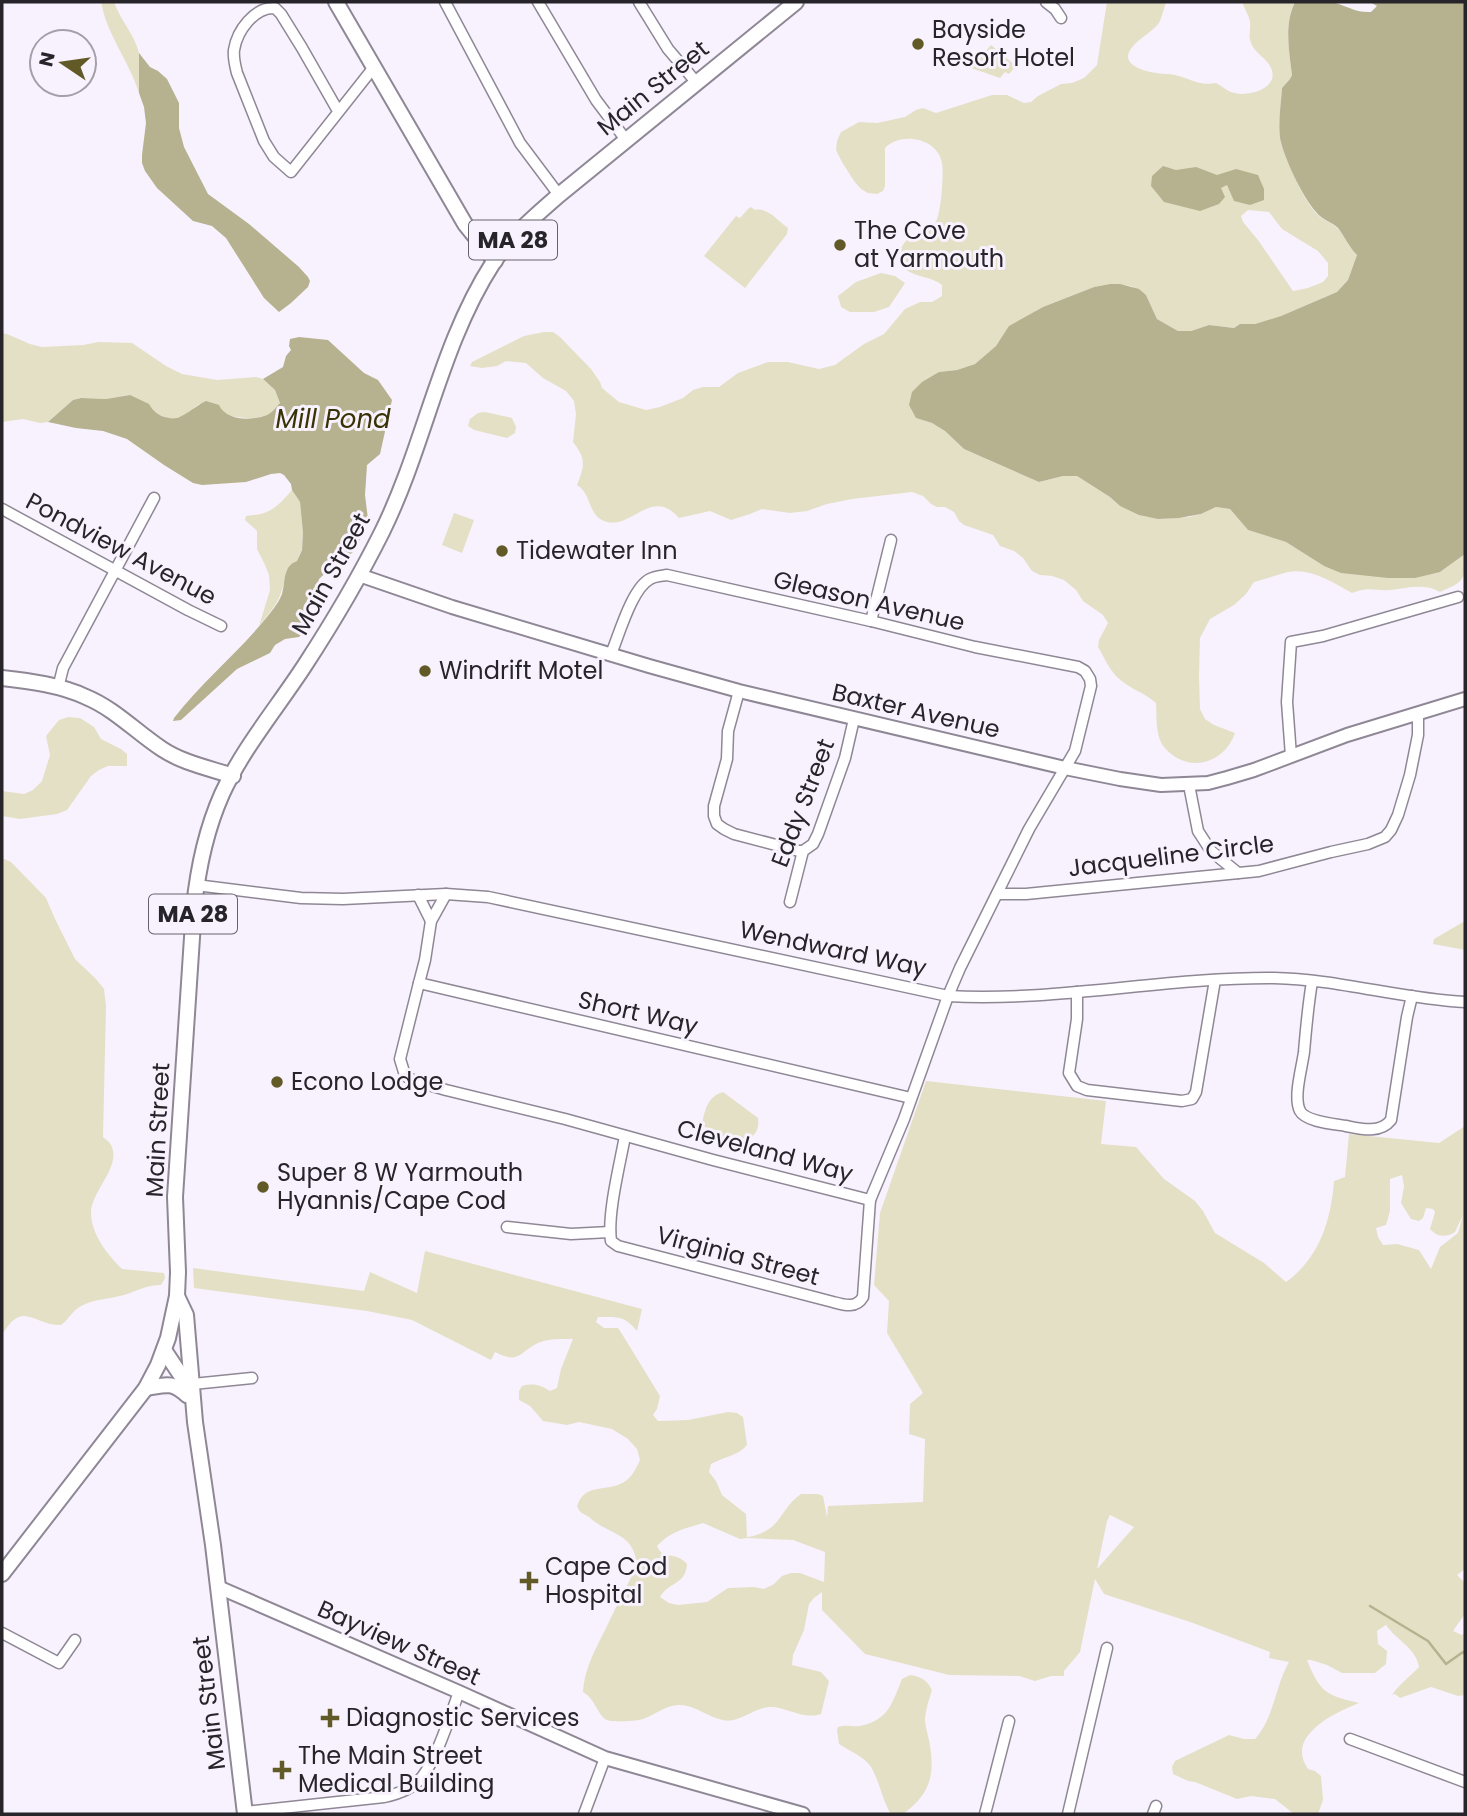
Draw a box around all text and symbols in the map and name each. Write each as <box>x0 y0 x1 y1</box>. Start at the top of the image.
place label: Bayside Resort Hotel <box>932 13 1075 74</box>
north arrow <box>28 28 98 98</box>
street label: Main Street <box>590 32 715 143</box>
marker: Bayside Resort Hotel <box>910 36 926 52</box>
text: N <box>32 49 62 69</box>
place label: The Cove at Yarmouth <box>854 214 1004 275</box>
road number: MA 28 <box>469 220 557 260</box>
marker: The Cove at Yarmouth <box>832 237 848 253</box>
water label: Mill Pond <box>275 401 391 437</box>
street label: Pondview Avenue <box>20 484 222 613</box>
street label: Main Street <box>283 507 378 641</box>
place label: Tidewater Inn <box>516 534 678 567</box>
marker: Tidewater Inn <box>494 543 510 559</box>
street label: Gleason Avenue <box>770 562 968 639</box>
place label: Windrift Motel <box>439 654 603 687</box>
marker: Windrift Motel <box>417 663 433 679</box>
street label: Baxter Avenue <box>829 675 1003 746</box>
street label: Eddy Street <box>763 734 842 872</box>
street label: Jacqueline Circle <box>1066 827 1276 885</box>
road number: MA 28 <box>149 894 237 934</box>
street label: Wendward Way <box>736 913 930 985</box>
street label: Short Way <box>575 983 702 1042</box>
street label: Main Street <box>137 1062 178 1198</box>
place label: Econo Lodge <box>291 1065 443 1098</box>
marker: Econo Lodge <box>269 1074 285 1090</box>
street label: Cleveland Way <box>673 1111 857 1190</box>
place label: Super 8 W Yarmouth Hyannis/Cape Cod <box>277 1156 523 1217</box>
marker: Super 8 W Yarmouth Hyannis/Cape Cod <box>255 1179 271 1195</box>
street label: Virginia Street <box>653 1218 823 1293</box>
place label: Cape Cod Hospital <box>545 1550 667 1611</box>
marker: Cape Cod Hospital <box>519 1571 539 1591</box>
street label: Bayview Street <box>313 1592 486 1693</box>
street label: Main Street <box>184 1634 233 1772</box>
place label: Diagnostic Services <box>346 1701 579 1734</box>
marker: Diagnostic Services <box>320 1708 340 1728</box>
place label: The Main Street Medical Building <box>298 1739 494 1800</box>
marker: The Main Street Medical Building <box>272 1760 292 1780</box>

